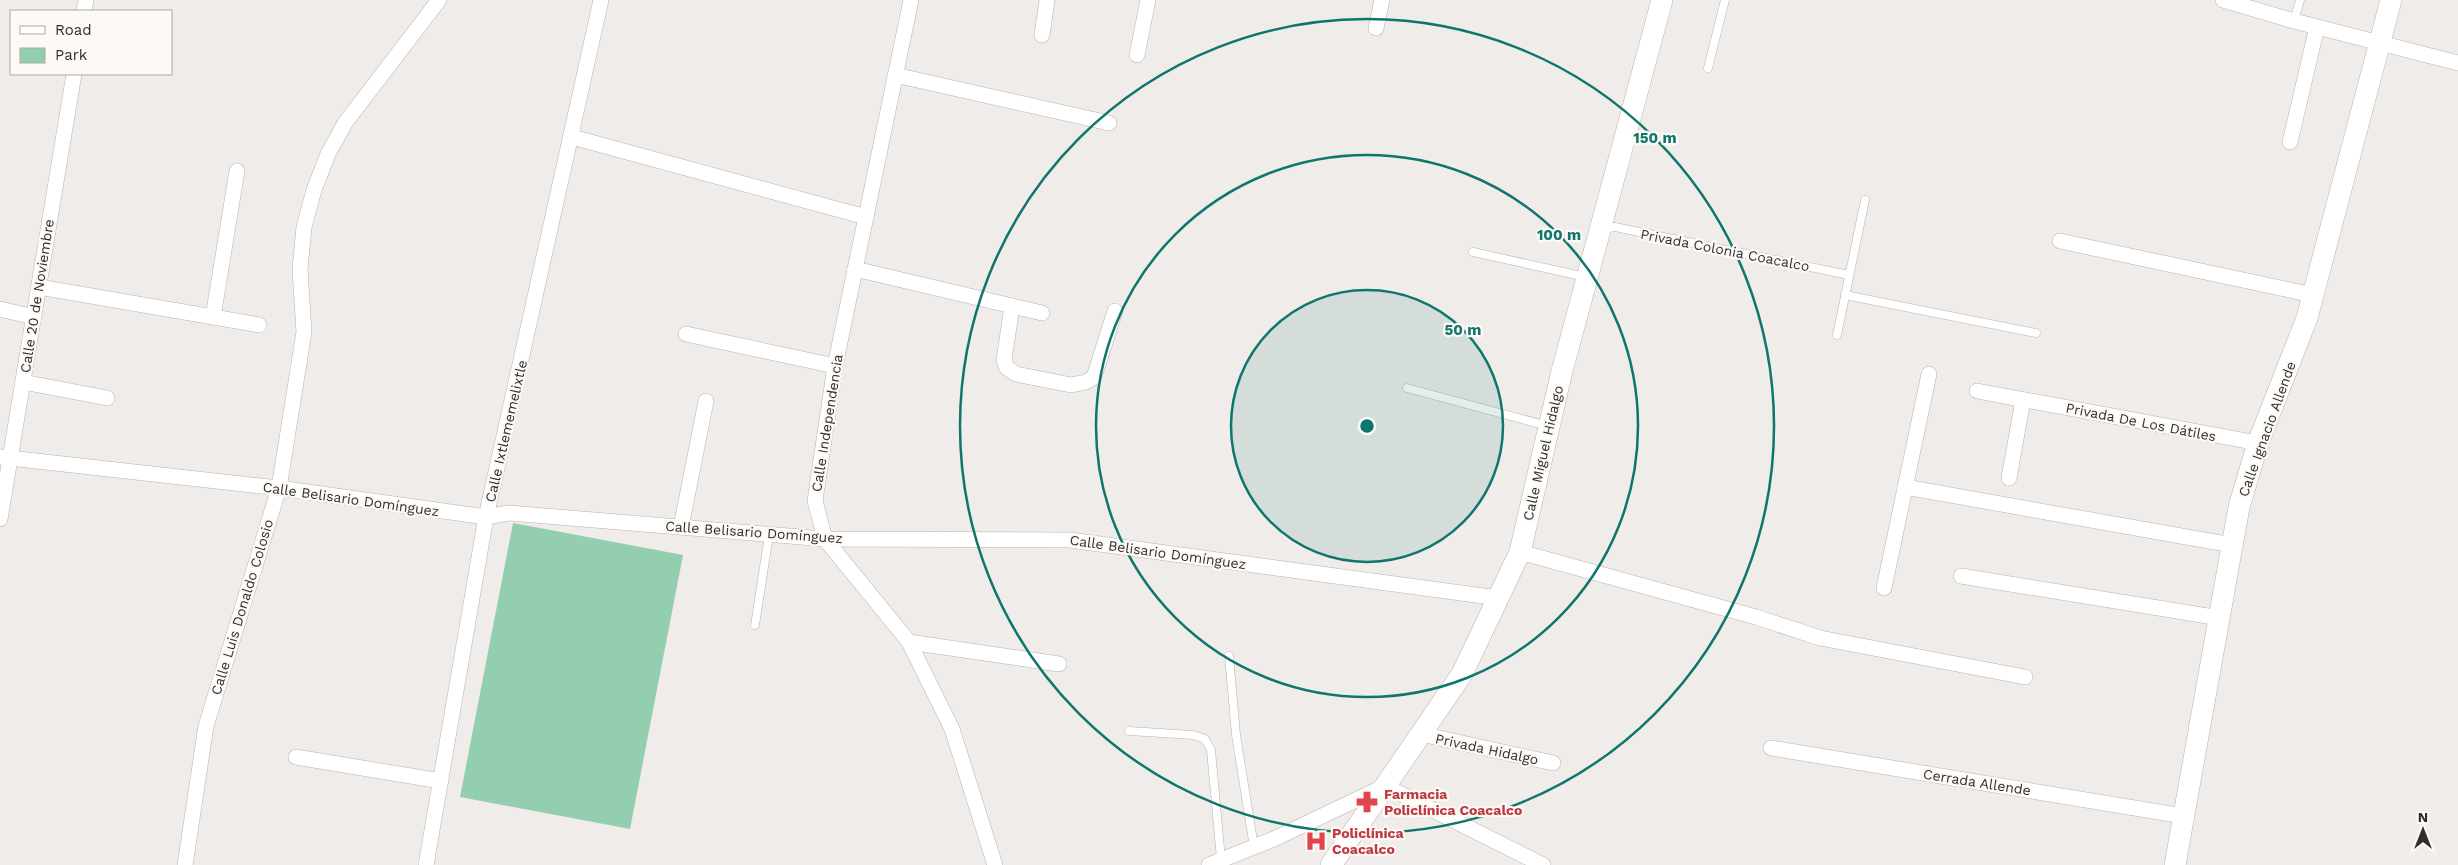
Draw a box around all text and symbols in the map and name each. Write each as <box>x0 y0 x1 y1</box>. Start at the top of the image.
legend <box>10 10 172 75</box>
text: Road <box>55 21 92 39</box>
text: Park <box>55 46 88 64</box>
text: 150 m <box>1633 129 1677 147</box>
street label: Calle 20 de Noviembre <box>17 218 57 374</box>
text: 100 m <box>1537 226 1581 244</box>
street label: Privada Colonia Coacalco <box>1639 226 1811 274</box>
text: 50 m <box>1445 321 1481 339</box>
street label: Calle Independencia <box>808 353 846 493</box>
street label: Calle Ixtlememelixtle <box>482 358 530 504</box>
street label: Calle Ignacio Allende <box>2235 359 2299 499</box>
street label: Calle Miguel Hidalgo <box>1520 384 1566 522</box>
street label: Privada De Los Dátiles <box>2064 400 2218 444</box>
centre of rings <box>1358 417 1376 435</box>
street label: Calle Belisario Domínguez <box>262 479 440 519</box>
street label: Calle Luis Donaldo Colosio <box>208 517 276 697</box>
street label: Calle Belisario Domínguez <box>665 518 843 546</box>
street label: Calle Belisario Domínguez <box>1069 532 1247 572</box>
street label: Privada Hidalgo <box>1434 730 1540 768</box>
street label: Cerrada Allende <box>1922 766 2032 798</box>
place label: Farmacia Policlínica Coacalco <box>1384 786 1522 818</box>
pharmacy icon: Farmacia Policlínica Coacalco <box>1354 789 1380 815</box>
north arrow <box>2398 805 2448 855</box>
text: N <box>2418 809 2428 825</box>
place label: Policlínica Coacalco <box>1332 825 1404 857</box>
hospital icon: Policlínica Coacalco <box>1303 828 1329 854</box>

